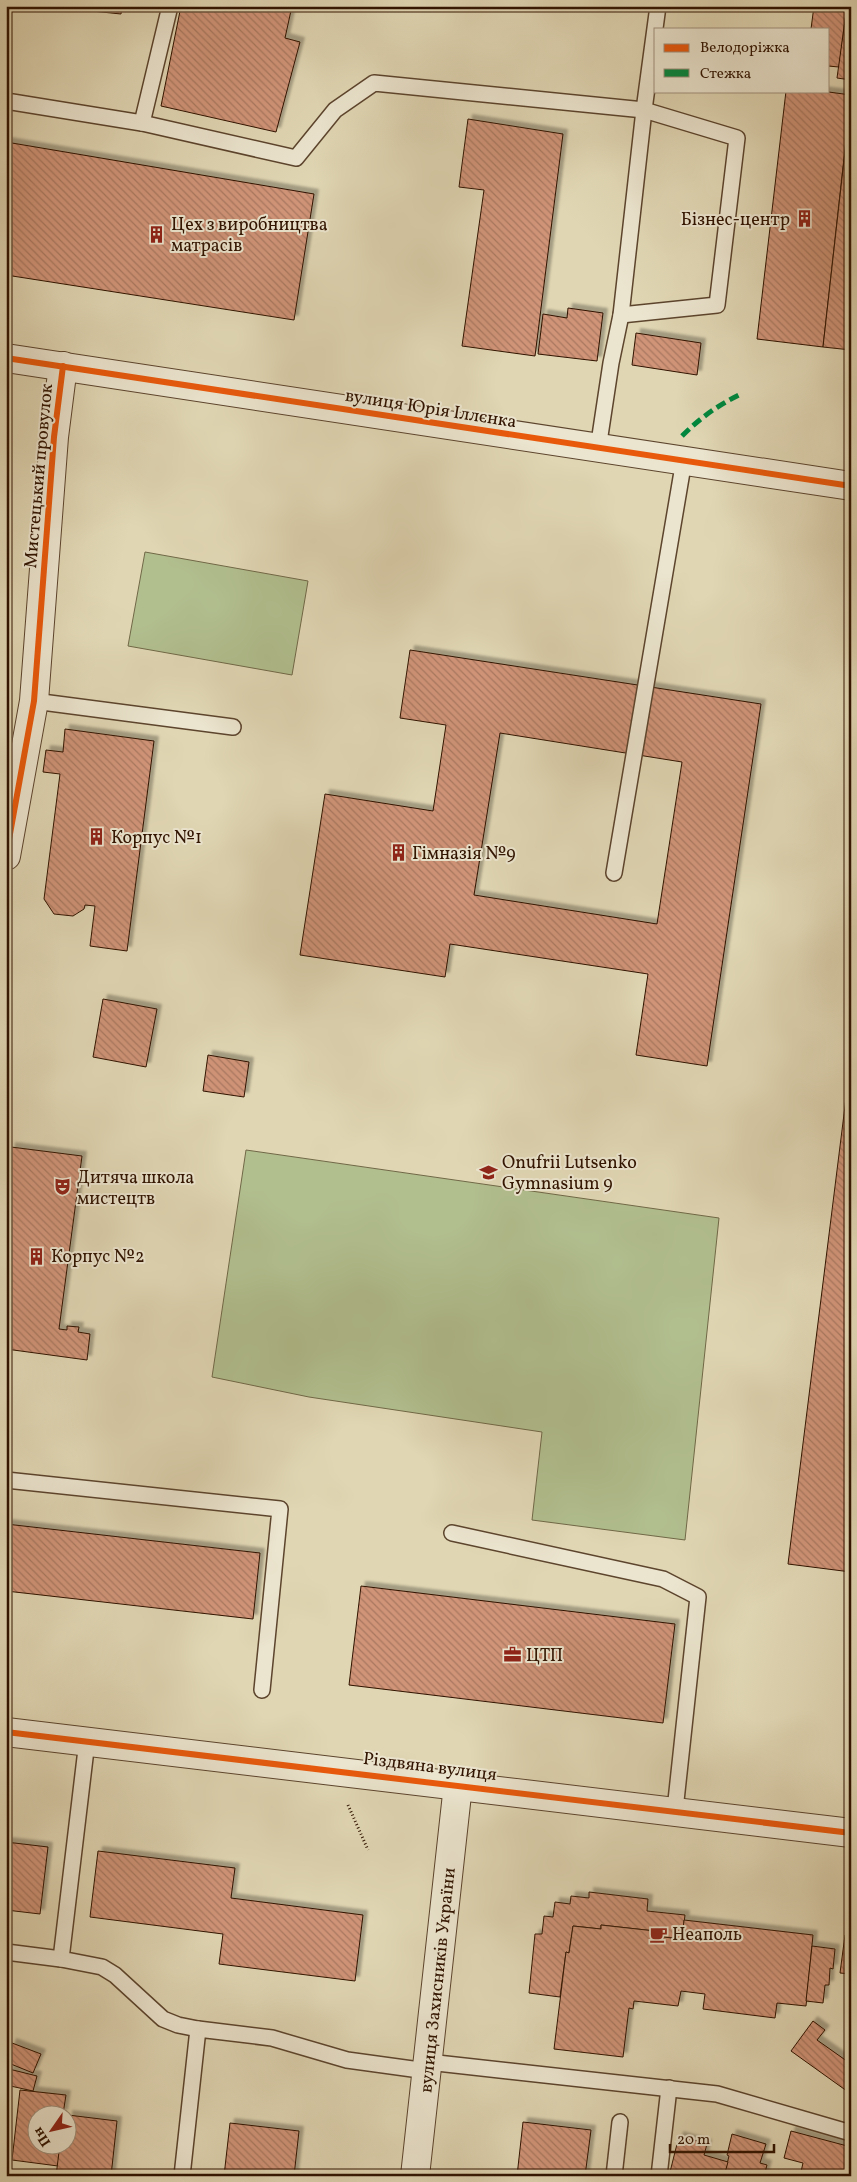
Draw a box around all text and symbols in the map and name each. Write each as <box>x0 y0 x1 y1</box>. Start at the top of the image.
legend <box>654 28 830 92</box>
text: Велодоріжка <box>700 38 790 59</box>
text: Стежка <box>700 64 751 85</box>
place label: Бізнес-центр <box>681 208 790 233</box>
building icon: Бізнес-центр <box>794 209 814 229</box>
place label: Цех з виробництва матрасів <box>171 213 328 259</box>
building icon: Цех з виробництва матрасів <box>147 224 167 244</box>
street label: Мистецький провулок <box>19 382 60 570</box>
street label: вулиця Юрія Іллєнка <box>343 384 518 435</box>
place label: Корпус №1 <box>111 826 202 851</box>
building icon: Корпус №1 <box>87 827 107 847</box>
place label: Гімназія №9 <box>412 842 516 867</box>
building icon: Гімназія №9 <box>388 843 408 863</box>
place label: Onufrii Lutsenko Gymnasium 9 <box>502 1151 637 1197</box>
school or university icon: Onufrii Lutsenko Gymnasium 9 <box>478 1162 498 1182</box>
place label: Дитяча школа мистецтв <box>77 1166 194 1212</box>
theatre icon: Дитяча школа мистецтв <box>53 1177 73 1197</box>
place label: Корпус №2 <box>51 1245 145 1270</box>
building icon: Корпус №2 <box>27 1246 47 1266</box>
place label: ЦТП <box>526 1644 563 1669</box>
office icon: ЦТП <box>502 1645 522 1665</box>
street label: Різдвяна вулиця <box>361 1747 498 1788</box>
street label: вулиця Захисників України <box>414 1866 463 2094</box>
place label: Неаполь <box>672 1923 742 1948</box>
cafe icon: Неаполь <box>648 1924 668 1944</box>
north arrow <box>28 2104 78 2154</box>
scale bar <box>670 2122 773 2154</box>
text: Пн <box>29 2123 56 2150</box>
text: 20 m <box>677 2130 710 2151</box>

